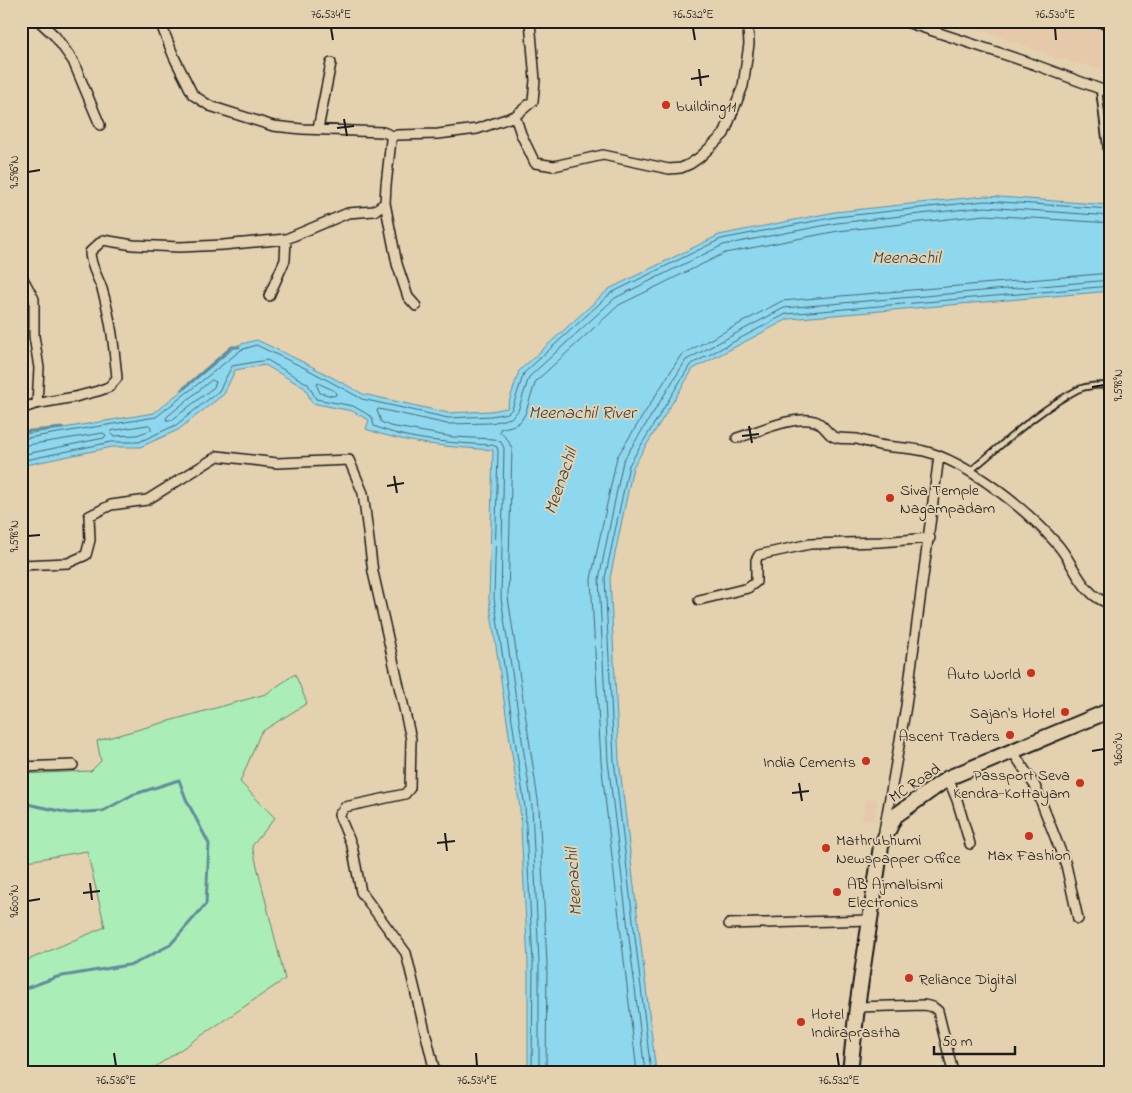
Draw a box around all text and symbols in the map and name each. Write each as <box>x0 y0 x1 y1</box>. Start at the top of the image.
text: 76.534°E <box>311 6 351 24</box>
text: 76.532°E <box>673 6 713 24</box>
text: 76.530°E <box>1035 6 1075 24</box>
place label: building11 <box>676 95 736 119</box>
marker: building11 <box>660 99 672 111</box>
text: 9.596°N <box>6 155 24 189</box>
water label: Meenachil <box>872 246 942 272</box>
text: 9.598°N <box>1110 369 1128 401</box>
water label: Meenachil River <box>528 401 638 427</box>
water label: Meenachil <box>538 443 586 518</box>
place label: Siva Temple Nagampadam <box>900 479 995 521</box>
marker: Siva Temple Nagampadam <box>884 492 896 504</box>
text: 9.598°N <box>6 520 24 552</box>
place label: Auto World <box>947 663 1021 687</box>
marker: Auto World <box>1025 667 1037 679</box>
place label: Sajan's Hotel <box>970 702 1055 726</box>
marker: Sajan's Hotel <box>1059 706 1071 718</box>
place label: Ascent Traders <box>898 725 1000 749</box>
marker: Ascent Traders <box>1004 729 1016 741</box>
text: 9.600°N <box>1110 732 1128 766</box>
place label: India Cements <box>763 751 856 775</box>
marker: India Cements <box>860 755 872 767</box>
street label: MC Road <box>885 758 946 810</box>
place label: Passport Seva Kendra-Kottayam <box>953 764 1070 806</box>
marker: Passport Seva Kendra-Kottayam <box>1074 777 1086 789</box>
place label: Mathrubhumi Newspapper Office <box>836 829 961 871</box>
marker: Max Fashion <box>1023 830 1035 842</box>
marker: Mathrubhumi Newspapper Office <box>820 842 832 854</box>
place label: Max Fashion <box>987 844 1071 868</box>
water label: Meenachil <box>560 845 590 917</box>
place label: AB Ajmalbismi Electronics <box>847 873 943 915</box>
text: 9.600°N <box>6 884 24 918</box>
marker: AB Ajmalbismi Electronics <box>831 886 843 898</box>
place label: Reliance Digital <box>919 968 1017 992</box>
marker: Reliance Digital <box>903 972 915 984</box>
place label: Hotel Indiraprastha <box>811 1003 900 1045</box>
marker: Hotel Indiraprastha <box>795 1016 807 1028</box>
scale bar <box>934 1023 1016 1055</box>
text: 50 m <box>942 1031 973 1053</box>
text: 76.536°E <box>96 1072 136 1090</box>
text: 76.534°E <box>457 1072 497 1090</box>
text: 76.532°E <box>819 1072 859 1090</box>

